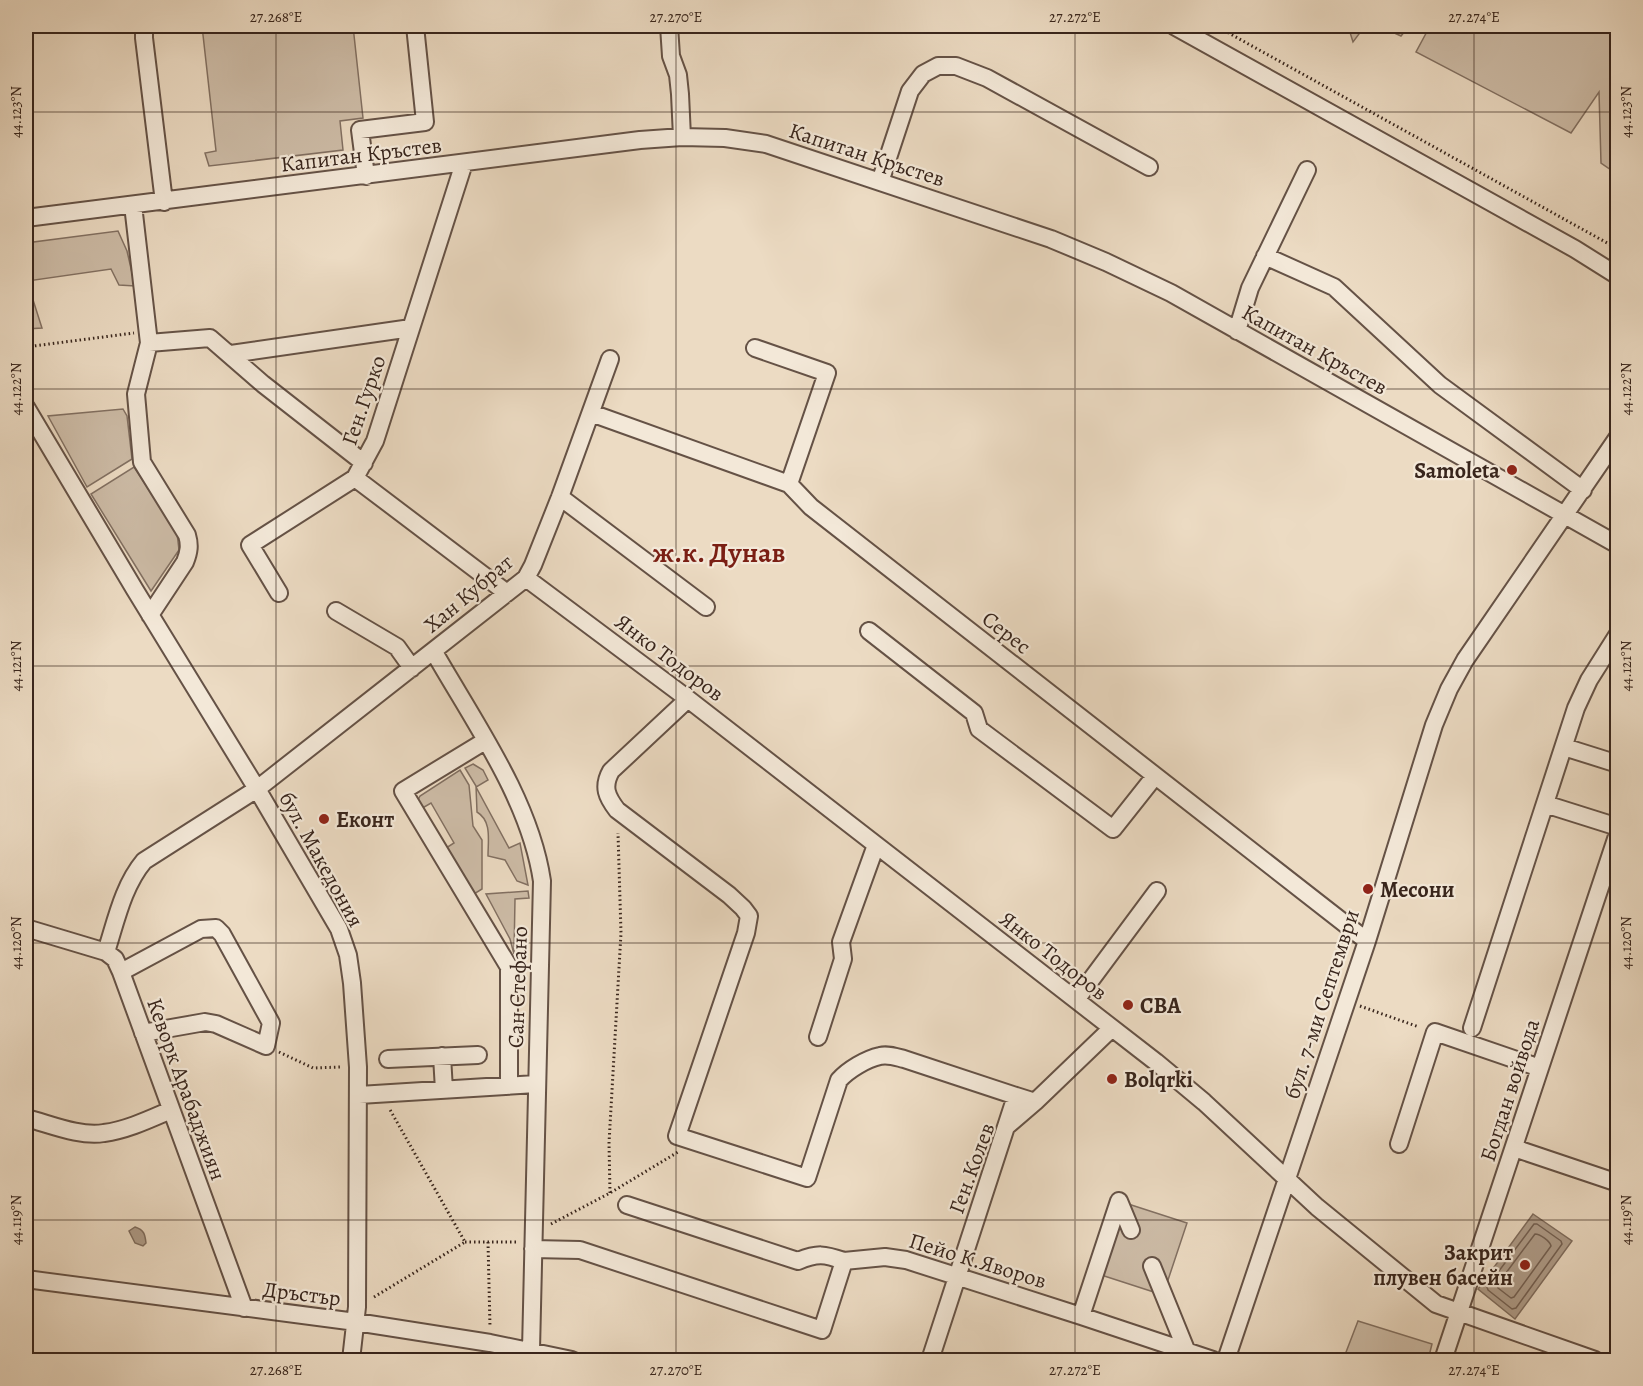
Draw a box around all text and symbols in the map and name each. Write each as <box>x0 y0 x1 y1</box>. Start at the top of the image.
text: 27.268°E <box>250 7 302 27</box>
text: 27.270°E <box>650 7 702 27</box>
text: 27.272°E <box>1049 7 1101 27</box>
text: 27.274°E <box>1448 7 1500 27</box>
text: 44.123°N <box>6 86 26 138</box>
text: 44.123°N <box>1616 86 1636 138</box>
street label: Капитан Кръстев <box>785 116 948 194</box>
street label: Капитан Кръстев <box>279 130 443 180</box>
street label: Капитан Кръстев <box>1236 297 1393 402</box>
street label: Ген.Гурко <box>335 351 393 449</box>
text: 44.122°N <box>6 362 26 415</box>
text: 44.122°N <box>1616 362 1636 415</box>
place label: Samoleta <box>1414 456 1500 486</box>
marker: Samoleta <box>1505 463 1519 477</box>
district label: ж.к. Дунав <box>653 534 786 572</box>
street label: Хан Кубрат <box>418 547 520 640</box>
street label: Серес <box>976 604 1037 661</box>
street label: Янко Тодоров <box>609 607 730 709</box>
text: 44.121°N <box>6 640 26 691</box>
text: 44.121°N <box>1616 640 1636 691</box>
street label: бул. Македония <box>272 786 371 933</box>
place label: Еконт <box>336 805 394 835</box>
marker: Еконт <box>317 812 331 826</box>
place label: Месони <box>1380 875 1455 905</box>
marker: Месони <box>1361 882 1375 896</box>
street label: Янко Тодоров <box>993 904 1114 1007</box>
street label: бул. 7-ми Септември <box>1277 906 1367 1103</box>
text: 44.120°N <box>6 916 26 970</box>
text: 44.120°N <box>1616 916 1636 970</box>
street label: Сан Стефано <box>501 925 535 1049</box>
place label: CBA <box>1140 991 1181 1021</box>
street label: Кеворк Арабаджиян <box>139 994 233 1185</box>
marker: CBA <box>1121 998 1135 1012</box>
street label: Богдан войвода <box>1473 1014 1547 1166</box>
place label: Bolqrki <box>1124 1065 1193 1095</box>
marker: Bolqrki <box>1105 1072 1119 1086</box>
street label: Ген.Колев <box>942 1119 1002 1218</box>
text: 44.119°N <box>6 1195 26 1245</box>
text: 44.119°N <box>1616 1195 1636 1245</box>
street label: Пейо К.Яворов <box>905 1226 1050 1296</box>
place label: Закрит плувен басейн <box>1373 1238 1513 1293</box>
marker: Закрит плувен басейн <box>1518 1258 1532 1272</box>
street label: Дръстър <box>261 1274 342 1314</box>
text: 27.268°E <box>250 1360 302 1380</box>
text: 27.270°E <box>650 1360 702 1380</box>
text: 27.272°E <box>1049 1360 1101 1380</box>
text: 27.274°E <box>1448 1360 1500 1380</box>

